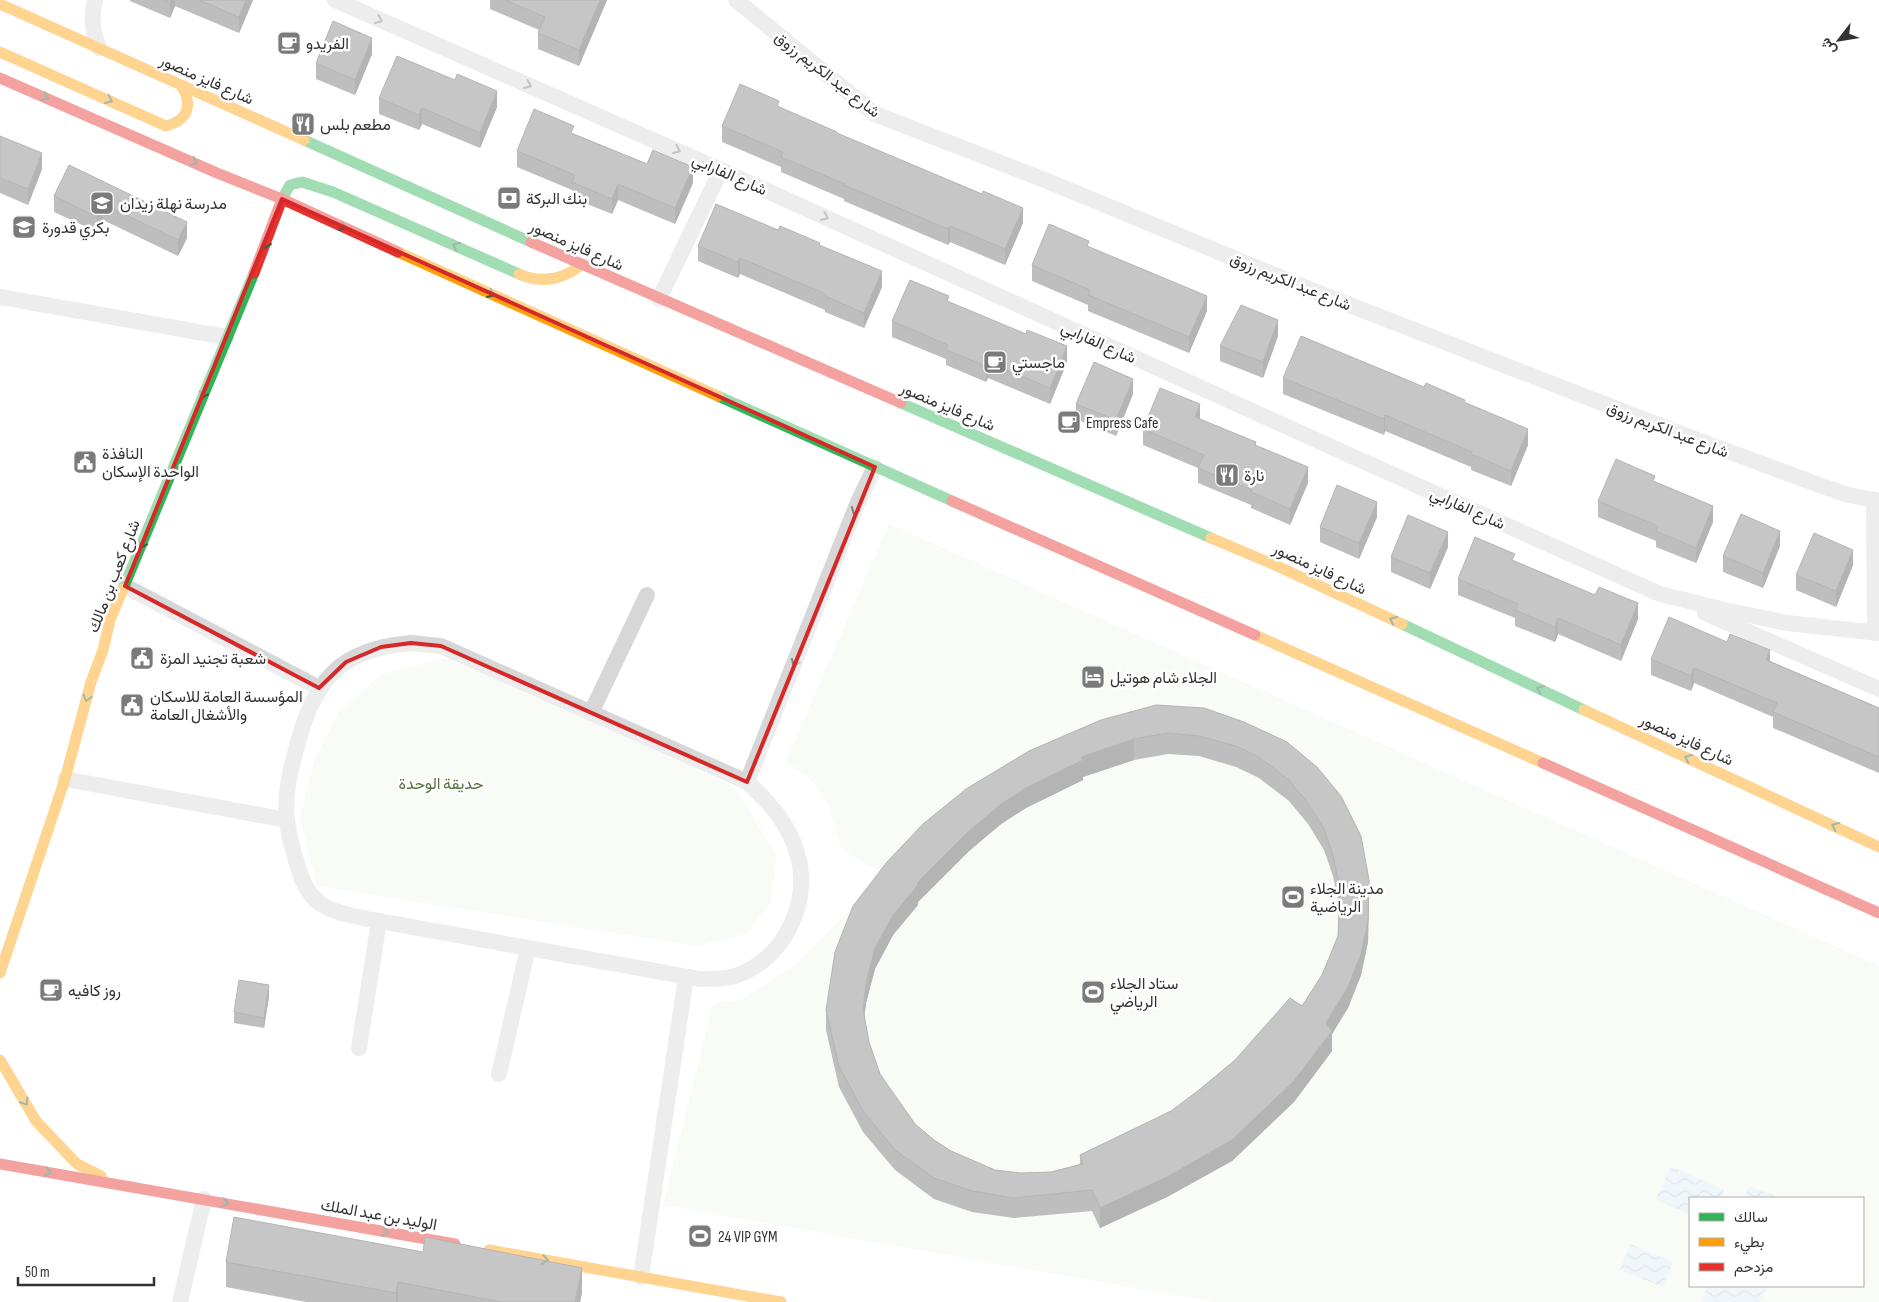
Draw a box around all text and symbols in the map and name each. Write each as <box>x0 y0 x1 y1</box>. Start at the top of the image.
one-way arrow <box>374 13 383 24</box>
north arrow <box>1814 15 1864 65</box>
street label: شارع عبد الكريم رزوق <box>770 28 884 123</box>
cafe icon: الفريدو <box>276 30 302 56</box>
place label: الفريدو <box>306 35 349 54</box>
text: ش <box>1817 35 1840 58</box>
street label: شارع فايز منصور <box>155 51 256 110</box>
one-way arrow <box>523 78 532 89</box>
one-way arrow <box>40 91 49 102</box>
one-way arrow <box>104 94 113 105</box>
restaurant icon: مطعم بلس <box>290 111 316 137</box>
place label: مطعم بلس <box>320 116 391 135</box>
one-way arrow <box>672 144 681 155</box>
street label: شارع الفارابي <box>688 150 770 203</box>
one-way arrow <box>189 156 198 166</box>
bank icon: بنك البركة <box>496 185 522 211</box>
school or university icon: مدرسة نهلة زيدان <box>89 190 115 216</box>
place label: بنك البركة <box>526 190 587 209</box>
place label: مدرسة نهلة زيدان <box>120 195 227 214</box>
one-way arrow <box>820 211 829 221</box>
school or university icon: بكري قدورة <box>11 214 37 240</box>
street label: شارع فايز منصور <box>525 217 626 276</box>
place label: بكري قدورة <box>42 219 110 241</box>
one-way arrow <box>338 220 347 231</box>
one-way arrow <box>261 240 271 249</box>
one-way arrow <box>452 242 461 253</box>
street label: شارع عبد الكريم رزوق <box>1227 249 1354 316</box>
one-way arrow <box>486 287 495 298</box>
street label: شارع الفارابي <box>1057 318 1139 371</box>
cafe icon: ماجستي <box>982 349 1008 375</box>
place label: ماجستي <box>1012 354 1065 376</box>
street label: شارع فايز منصور <box>896 379 998 437</box>
one-way arrow <box>198 390 209 399</box>
street label: شارع عبد الكريم رزوق <box>1604 398 1731 463</box>
cafe icon: Empress Cafe <box>1056 409 1082 435</box>
place label: Empress Cafe <box>1086 414 1158 433</box>
place label: النافذة الواحدة الإسكان <box>102 445 199 482</box>
public building icon: النافذة الواحدة الإسكان <box>72 449 98 475</box>
restaurant icon: نارة <box>1214 462 1240 488</box>
place label: نارة <box>1244 467 1264 486</box>
street label: شارع الفارابي <box>1426 484 1508 537</box>
one-way arrow <box>850 507 860 515</box>
street label: شارع كعب بن مالك <box>84 518 146 636</box>
street label: شارع فايز منصور <box>1268 539 1369 600</box>
one-way arrow <box>137 540 148 549</box>
one-way arrow <box>1389 616 1398 627</box>
public building icon: شعبة تجنيد المزة <box>129 645 155 671</box>
place label: شعبة تجنيد المزة <box>160 650 266 669</box>
one-way arrow <box>791 658 801 666</box>
hotel icon: الجلاء شام هوتيل <box>1080 664 1106 690</box>
place label: الجلاء شام هوتيل <box>1110 669 1217 688</box>
one-way arrow <box>1536 685 1545 695</box>
place label: المؤسسة العامة للاسكان والأشغال العامة <box>150 688 303 725</box>
public building icon: المؤسسة العامة للاسكان والأشغال العامة <box>119 692 145 718</box>
one-way arrow <box>82 693 92 701</box>
street label: شارع فايز منصور <box>1635 710 1736 771</box>
one-way arrow <box>1684 754 1693 764</box>
park label: حديقة الوحدة <box>398 775 484 794</box>
one-way arrow <box>1831 822 1840 833</box>
place label: مدينة الجلاء الرياضية <box>1310 880 1384 917</box>
sports icon: مدينة الجلاء الرياضية <box>1280 884 1306 910</box>
place label: ستاد الجلاء الرياضي <box>1110 975 1178 1015</box>
cafe icon: روز كافيه <box>38 977 64 1003</box>
sports icon: ستاد الجلاء الرياضي <box>1080 979 1106 1005</box>
place label: روز كافيه <box>68 982 121 1001</box>
one-way arrow <box>18 1097 28 1106</box>
one-way arrow <box>44 1167 52 1177</box>
street label: الوليد بن عبد الملك <box>319 1196 438 1235</box>
legend <box>1689 1197 1864 1287</box>
one-way arrow <box>221 1198 230 1208</box>
text: سالك <box>1734 1208 1768 1227</box>
sports icon: 24 VIP GYM <box>687 1223 713 1249</box>
one-way arrow <box>381 1226 390 1236</box>
place label: 24 VIP GYM <box>718 1228 777 1247</box>
text: بطيء <box>1734 1233 1764 1255</box>
scale bar <box>18 1254 154 1286</box>
one-way arrow <box>541 1255 550 1265</box>
text: مزدحم <box>1734 1258 1773 1277</box>
text: 50 m <box>25 1263 50 1282</box>

